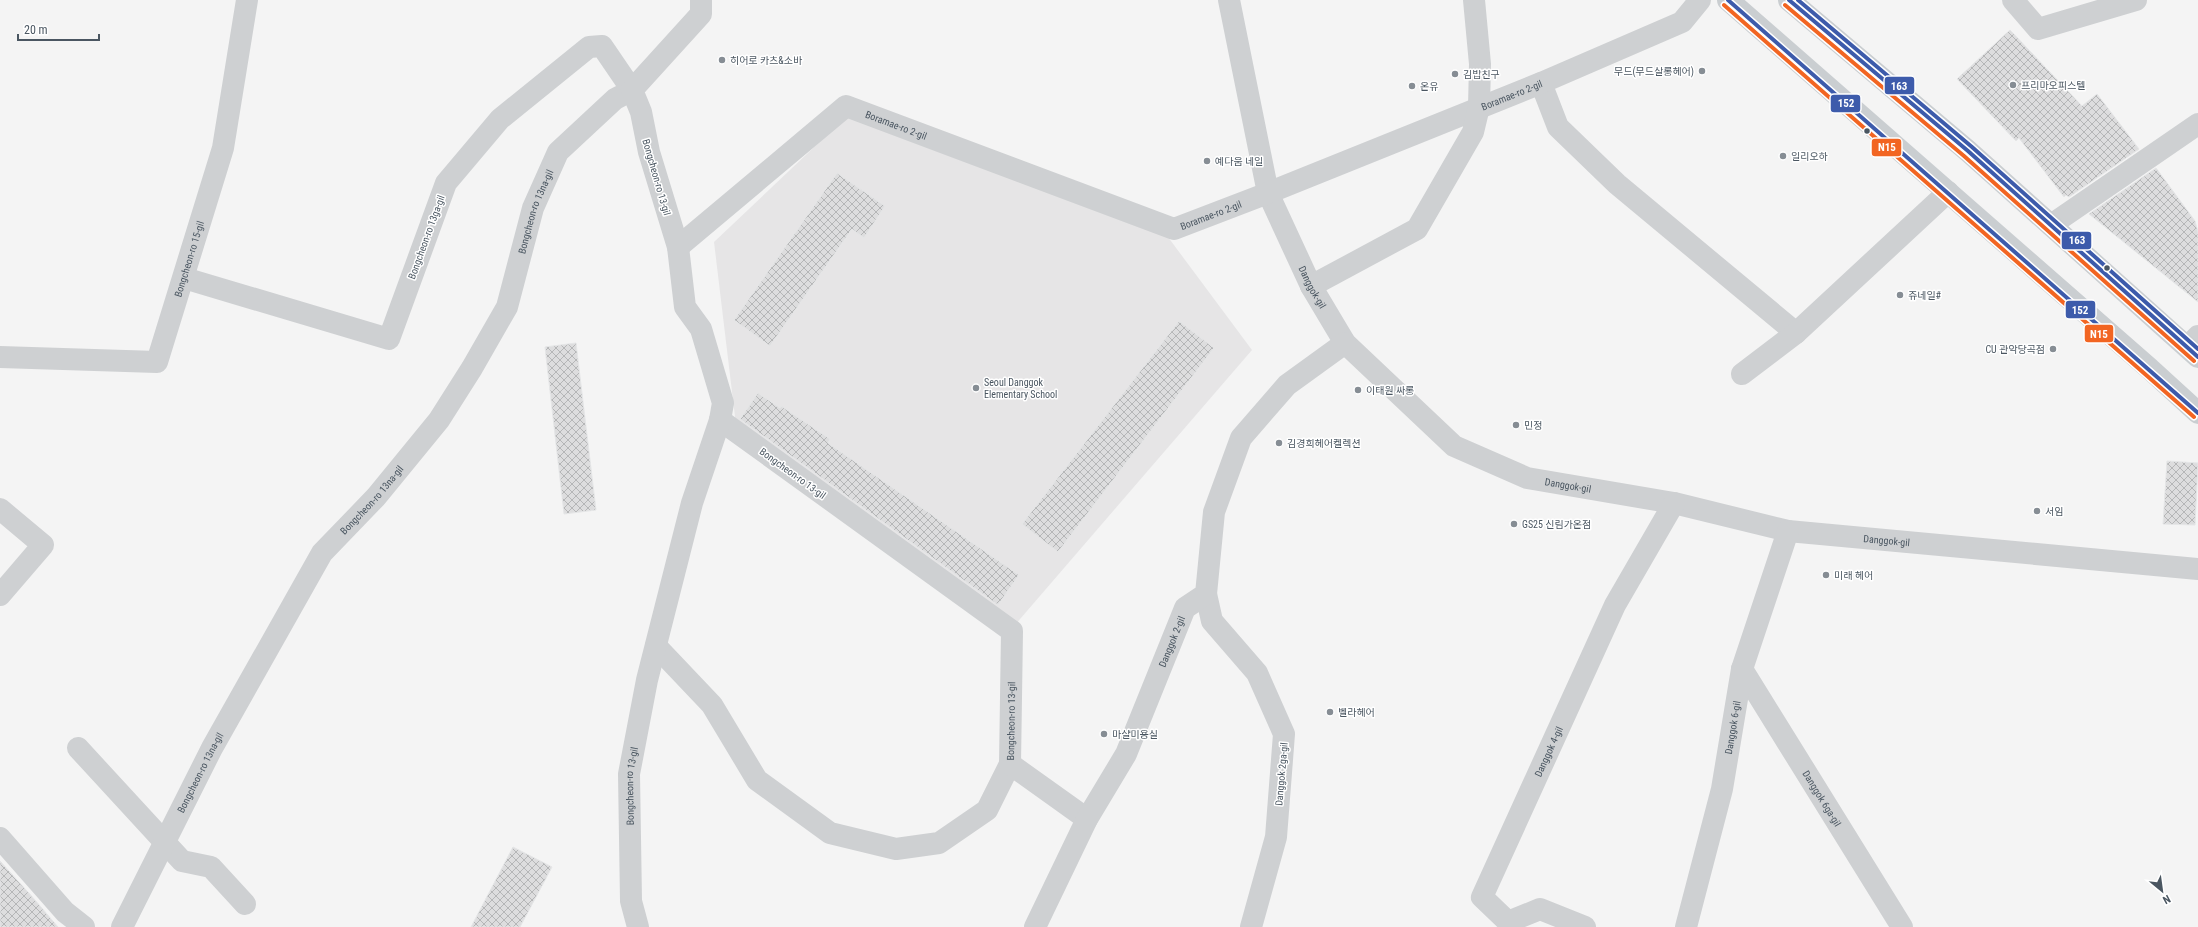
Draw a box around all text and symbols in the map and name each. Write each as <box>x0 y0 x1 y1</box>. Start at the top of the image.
scale bar <box>18 16 99 42</box>
text: 20 m <box>24 23 48 37</box>
marker: 히어로 카츠&소바 <box>717 55 727 65</box>
place label: 히어로 카츠&소바 <box>730 55 803 66</box>
place label: 무드(무드살롱헤어) <box>1614 66 1694 78</box>
marker: 무드(무드살롱헤어) <box>1697 66 1707 76</box>
marker: 김밥친구 <box>1450 69 1460 79</box>
place label: 김밥친구 <box>1463 69 1500 80</box>
line badge: 163 <box>1884 76 1915 95</box>
street label: Boramae-ro 2-gil <box>1480 78 1544 113</box>
text: 163 <box>1891 80 1908 93</box>
marker: 프리마오피스텔 <box>2008 80 2018 90</box>
place label: 프리마오피스텔 <box>2021 80 2085 91</box>
marker: 온유 <box>1407 81 1417 91</box>
place label: 온유 <box>1420 81 1438 92</box>
line badge: 152 <box>1830 94 1861 113</box>
text: 152 <box>1838 97 1855 110</box>
street label: Boramae-ro 2-gil <box>864 109 928 142</box>
unlabelled marker <box>1862 126 1872 136</box>
street label: Bongcheon-ro 13-gil <box>640 138 673 217</box>
line badge: N15 <box>1871 138 1902 157</box>
text: N15 <box>1878 141 1896 154</box>
marker: 일리오하 <box>1778 151 1788 161</box>
place label: 일리오하 <box>1791 151 1828 162</box>
marker: 예다움 네일 <box>1202 156 1212 166</box>
place label: 예다움 네일 <box>1215 156 1263 167</box>
street label: Bongcheon-ro 13na-gil <box>516 168 555 255</box>
street label: Bongcheon-ro 13ga-gil <box>406 194 447 281</box>
street label: Boramae-ro 2-gil <box>1179 199 1243 232</box>
street label: Bongcheon-ro 15-gil <box>172 220 206 298</box>
line badge: 163 <box>2061 231 2092 250</box>
text: 163 <box>2069 234 2086 247</box>
unlabelled marker <box>2102 263 2112 273</box>
street label: Danggok-gil <box>1296 264 1328 311</box>
marker: 쥬네일# <box>1895 290 1905 300</box>
place label: 쥬네일# <box>1908 290 1942 301</box>
line badge: 152 <box>2065 300 2096 319</box>
text: 152 <box>2072 304 2089 317</box>
line badge: N15 <box>2084 324 2114 343</box>
text: N15 <box>2090 328 2108 341</box>
place label: CU 관악당곡점 <box>1985 344 2045 355</box>
marker: CU 관악당곡점 <box>2048 344 2058 354</box>
place label: Seoul Danggok Elementary School <box>984 377 1057 400</box>
marker: Seoul Danggok Elementary School <box>971 383 981 393</box>
marker: 이태원 싸롱 <box>1353 385 1363 395</box>
place label: 이태원 싸롱 <box>1366 385 1414 396</box>
marker: 민정 <box>1511 420 1521 430</box>
place label: 민정 <box>1524 420 1542 431</box>
marker: 김경희헤어켈렉션 <box>1274 438 1284 448</box>
place label: 김경희헤어켈렉션 <box>1287 438 1361 449</box>
street label: Bongcheon-ro 13-gil <box>758 446 828 501</box>
street label: Bongcheon-ro 13na-gil <box>338 463 406 537</box>
street label: Danggok-gil <box>1544 476 1592 495</box>
marker: 서임 <box>2032 506 2042 516</box>
place label: 서임 <box>2045 506 2063 517</box>
marker: GS25 신림가온점 <box>1509 519 1519 529</box>
place label: GS25 신림가온점 <box>1522 519 1591 530</box>
street label: Danggok-gil <box>1863 533 1910 548</box>
marker: 미래 헤어 <box>1821 570 1831 580</box>
place label: 미래 헤어 <box>1834 570 1873 581</box>
street label: Danggok 2-gil <box>1157 615 1187 669</box>
street label: Bongcheon-ro 13-gil <box>1005 681 1017 761</box>
street label: Danggok 6-gil <box>1723 700 1743 755</box>
marker: 벨라헤어 <box>1325 707 1335 717</box>
place label: 벨라헤어 <box>1338 707 1375 718</box>
street label: Danggok 4-gil <box>1533 725 1565 779</box>
marker: 마샬미용실 <box>1099 729 1109 739</box>
place label: 마샬미용실 <box>1112 729 1158 740</box>
street label: Bongcheon-ro 13na-gil <box>175 731 226 815</box>
street label: Danggok 2ga-gil <box>1273 742 1290 806</box>
street label: Bongcheon-ro 13-gil <box>624 746 640 825</box>
street label: Danggok 6ga-gil <box>1800 768 1843 828</box>
north arrow <box>2142 871 2182 911</box>
text: N <box>2160 892 2173 907</box>

